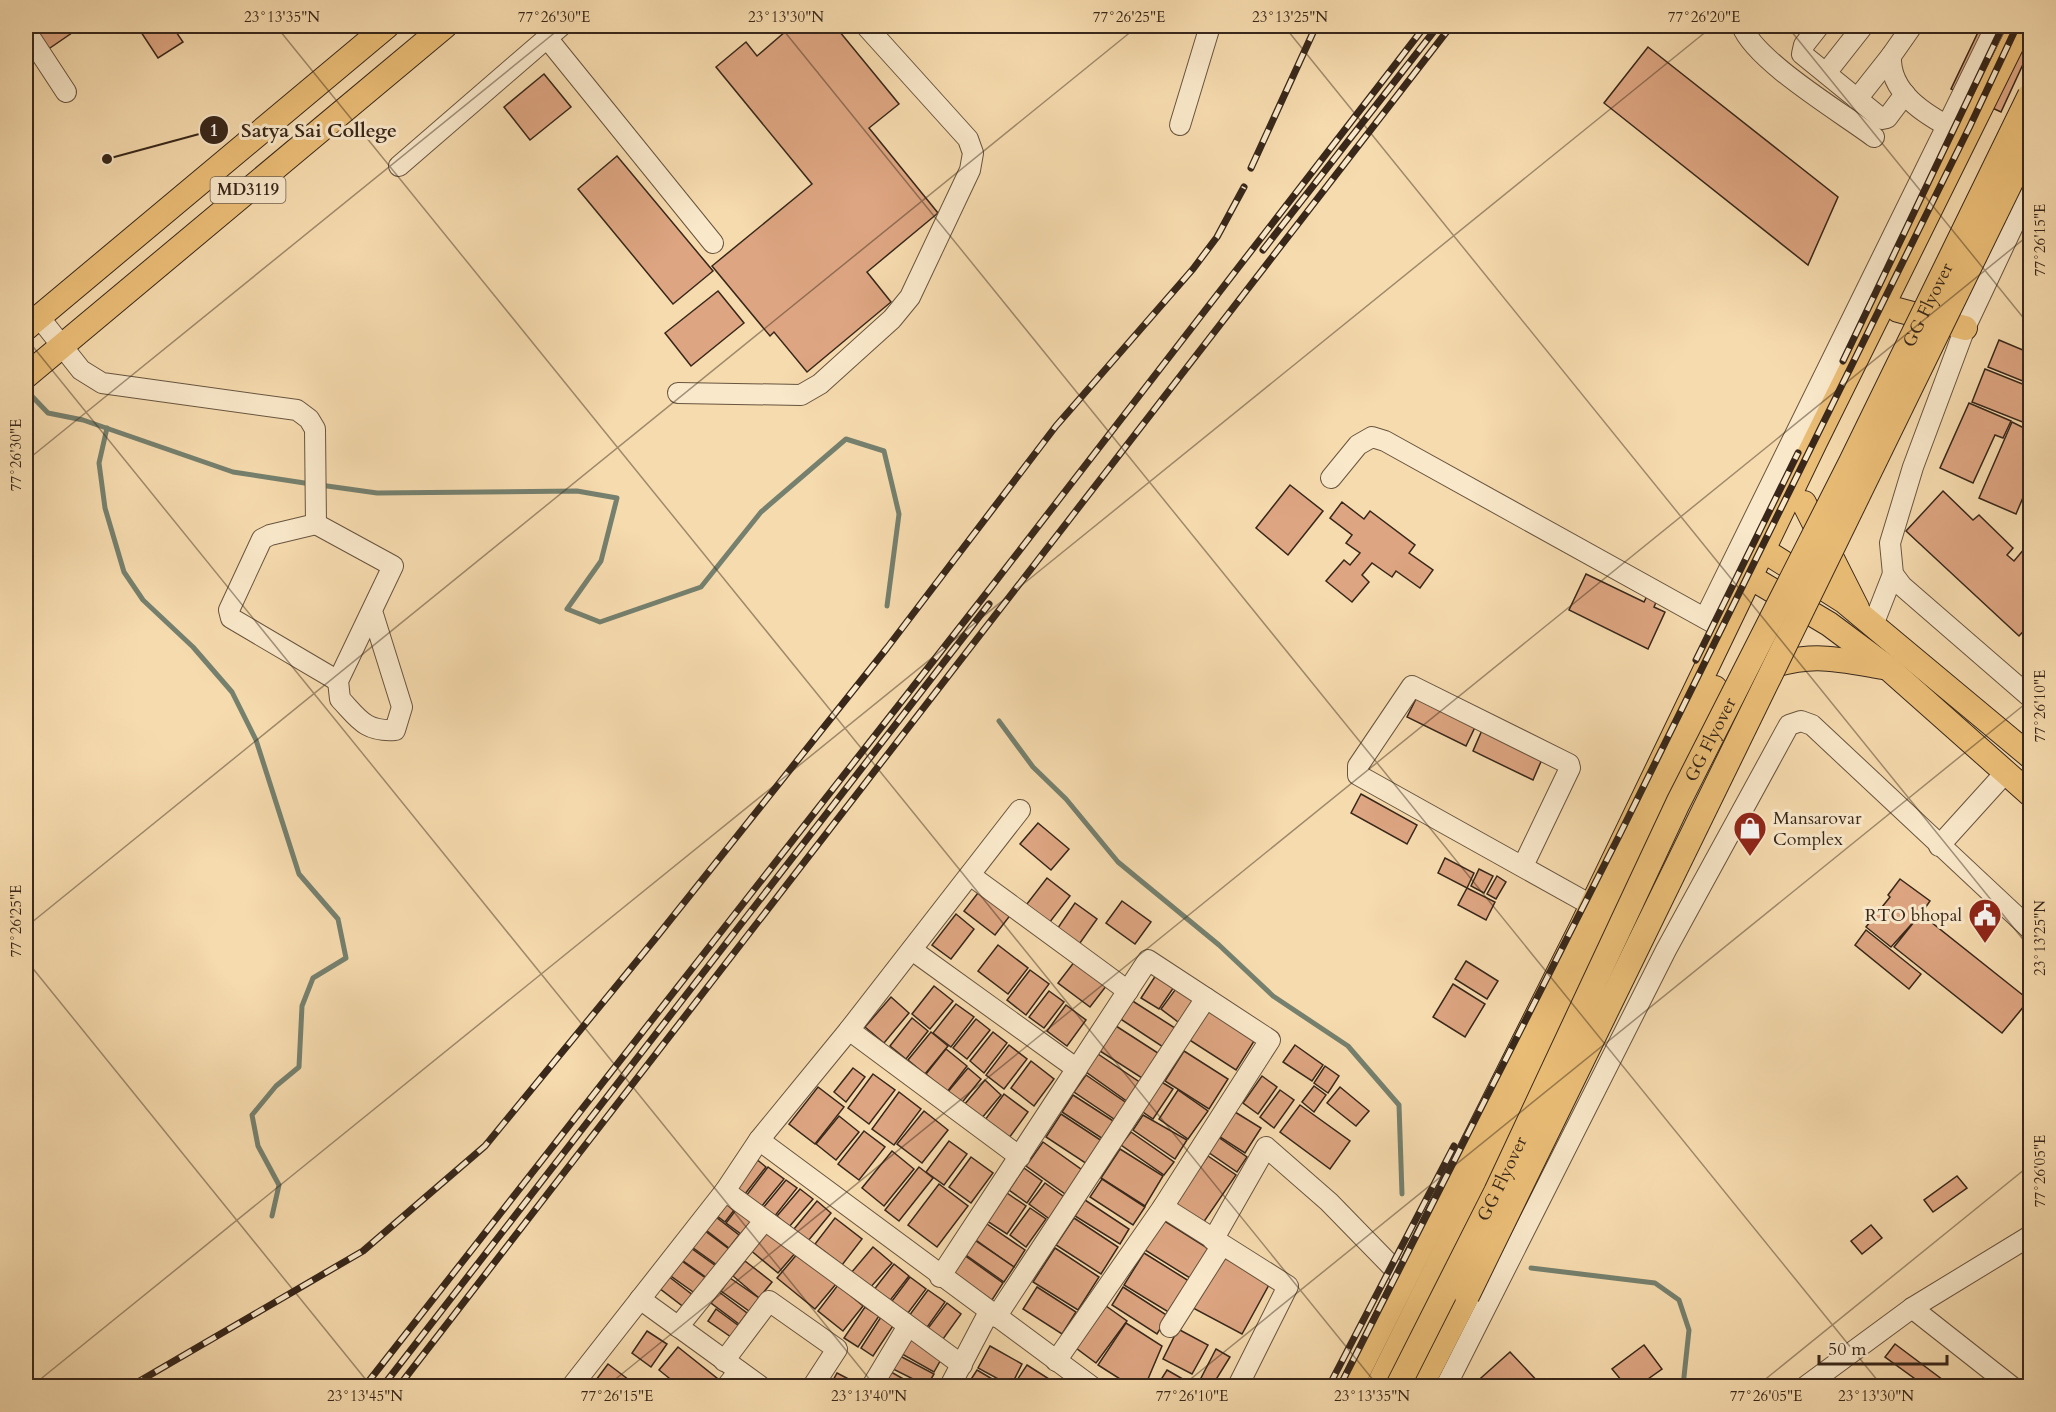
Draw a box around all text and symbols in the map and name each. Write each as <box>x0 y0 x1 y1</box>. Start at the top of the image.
text: 23°13'35"N <box>244 7 320 27</box>
text: 77°26'30"E <box>518 7 590 27</box>
text: 23°13'30"N <box>748 7 824 27</box>
text: 77°26'25"E <box>1093 7 1165 27</box>
text: 23°13'25"N <box>1252 7 1328 27</box>
text: 77°26'20"E <box>1668 7 1740 27</box>
callout: Satya Sai College <box>199 111 409 149</box>
text: Satya Sai College <box>241 117 397 144</box>
text: 1 <box>209 118 219 143</box>
road number: MD3119 <box>210 177 286 203</box>
text: 77°26'15"E <box>2030 204 2050 276</box>
street label: GG Flyover <box>1896 258 1959 351</box>
text: 77°26'30"E <box>6 419 26 491</box>
text: 77°26'10"E <box>2030 670 2050 742</box>
street label: GG Flyover <box>1678 693 1742 786</box>
place label: Mansarovar Complex <box>1773 806 1862 852</box>
shop icon: Mansarovar Complex <box>1732 810 1768 857</box>
text: 77°26'25"E <box>6 885 26 957</box>
public building icon: RTO bhopal <box>1967 897 2003 944</box>
text: 23°13'25"N <box>2030 900 2050 976</box>
place label: RTO bhopal <box>1865 903 1962 928</box>
street label: GG Flyover <box>1471 1132 1533 1225</box>
text: 77°26'05"E <box>2030 1135 2050 1207</box>
scale bar <box>1819 1328 1946 1366</box>
text: 50 m <box>1828 1337 1867 1362</box>
text: 23°13'45"N <box>327 1386 403 1406</box>
text: 77°26'15"E <box>581 1386 653 1406</box>
text: 23°13'40"N <box>831 1386 907 1406</box>
text: 77°26'10"E <box>1156 1386 1228 1406</box>
text: 23°13'35"N <box>1334 1386 1410 1406</box>
text: 77°26'05"E <box>1730 1386 1802 1406</box>
text: 23°13'30"N <box>1838 1386 1914 1406</box>

